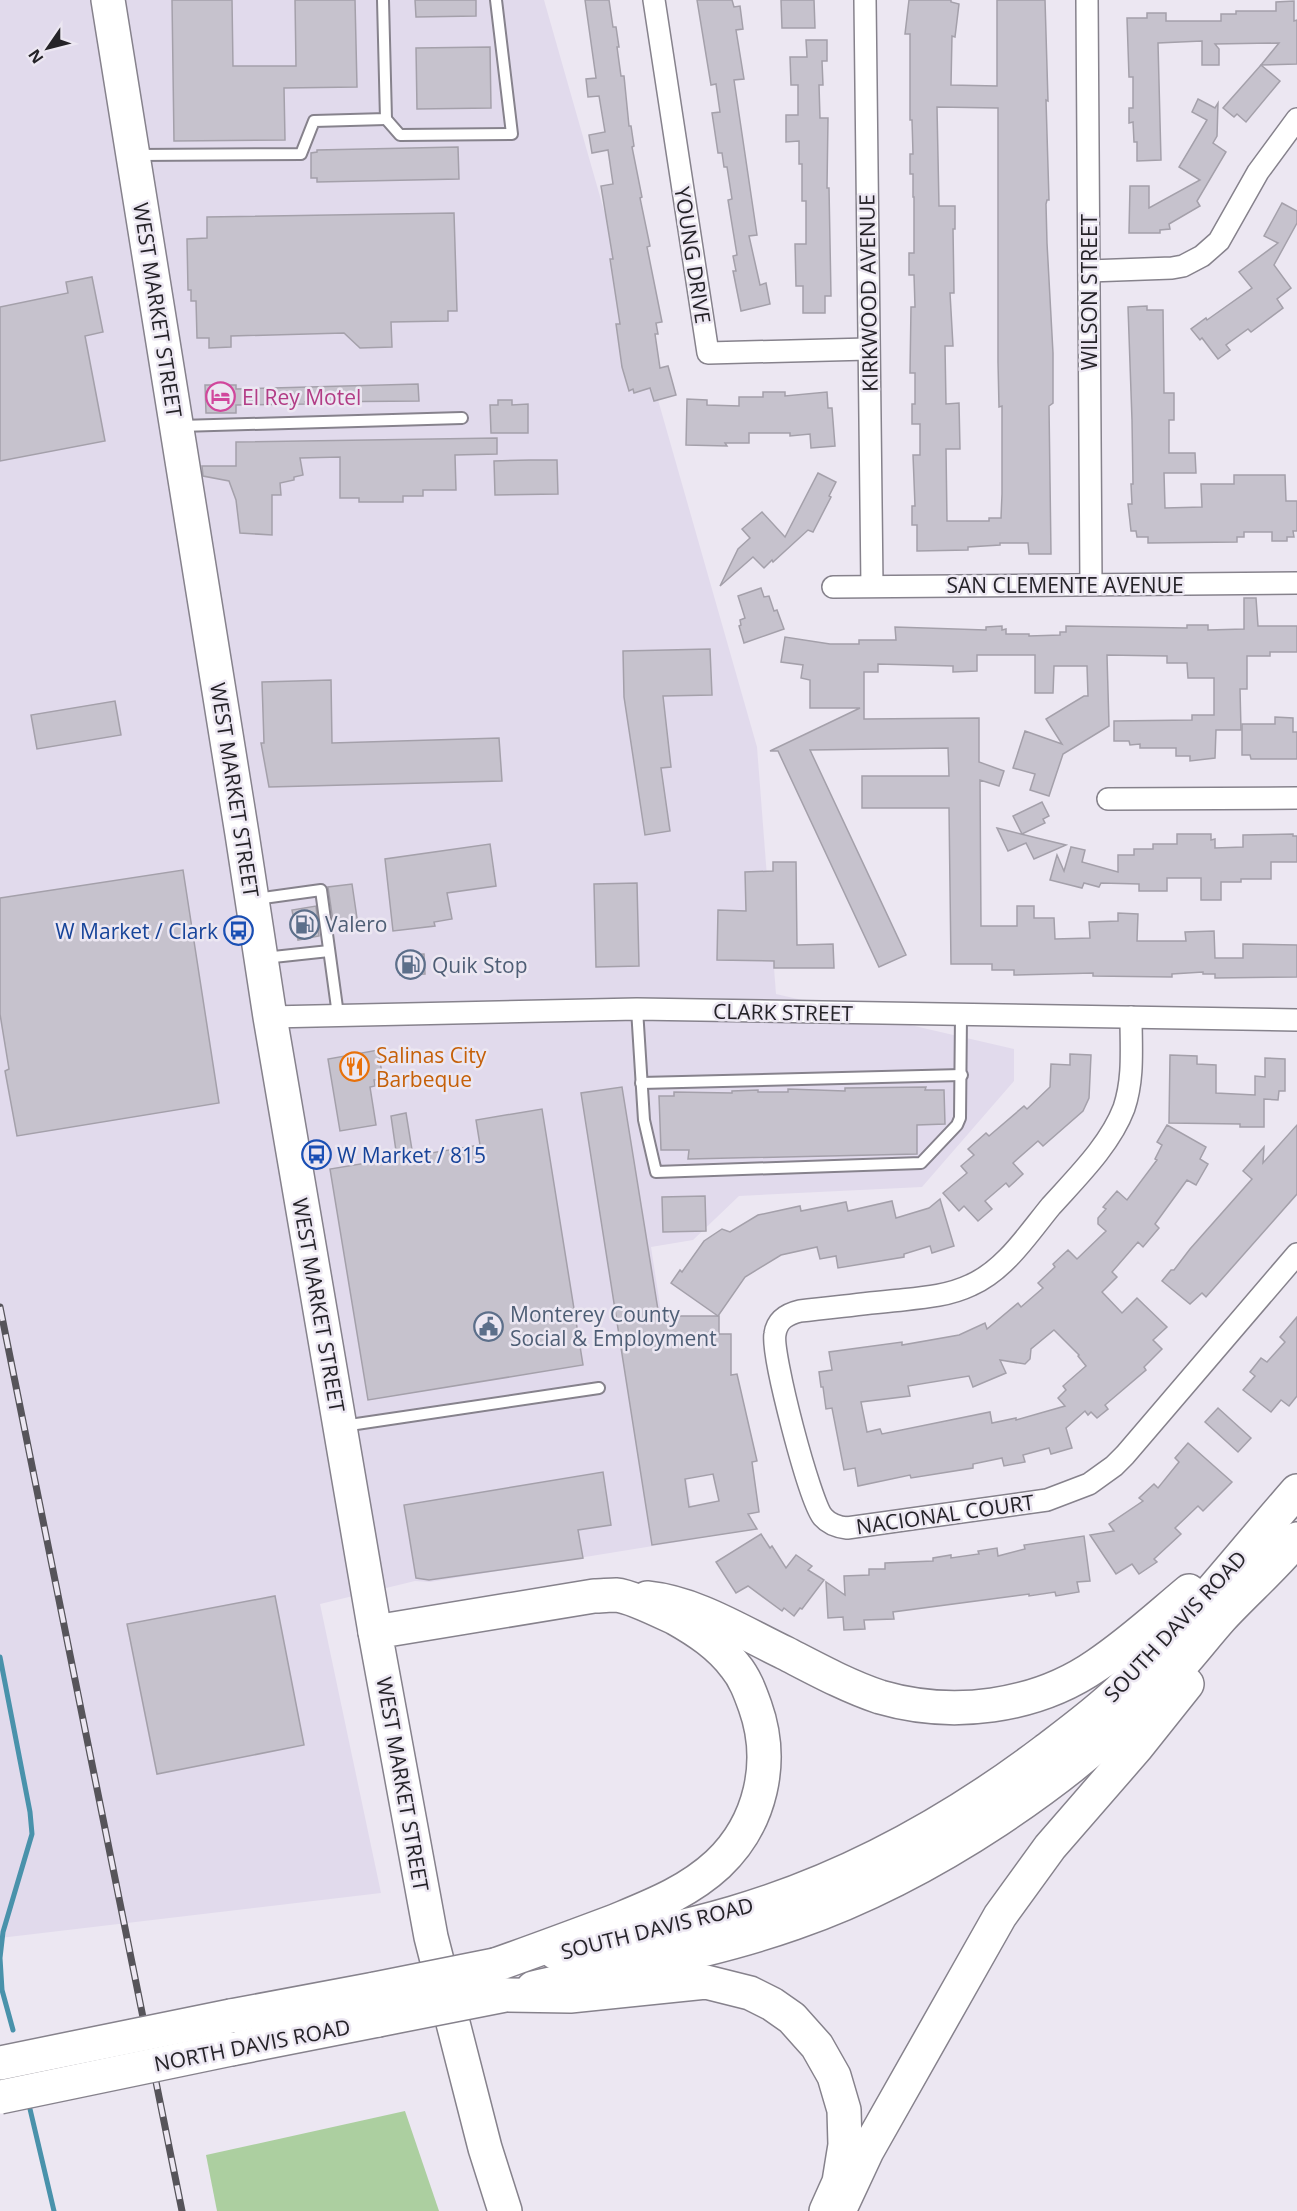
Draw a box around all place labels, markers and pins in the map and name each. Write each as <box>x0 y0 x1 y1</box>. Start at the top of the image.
hotel icon: El Rey Motel <box>205 381 237 413</box>
place label: El Rey Motel <box>242 383 361 411</box>
fuel station icon: Valero <box>288 908 320 940</box>
place label: Valero <box>325 910 388 938</box>
bus stop icon: W Market / Clark <box>223 915 255 947</box>
place label: W Market / Clark <box>55 917 218 945</box>
fuel station icon: Quik Stop <box>395 949 427 981</box>
place label: Quik Stop <box>432 951 527 979</box>
place label: Salinas City Barbeque <box>376 1041 487 1093</box>
restaurant icon: Salinas City Barbeque <box>339 1051 371 1083</box>
bus stop icon: W Market / 815 <box>300 1139 332 1171</box>
place label: W Market / 815 <box>337 1141 486 1169</box>
place label: Monterey County Social & Employment <box>510 1300 717 1352</box>
public building icon: Monterey County Social & Employment <box>473 1310 505 1342</box>

